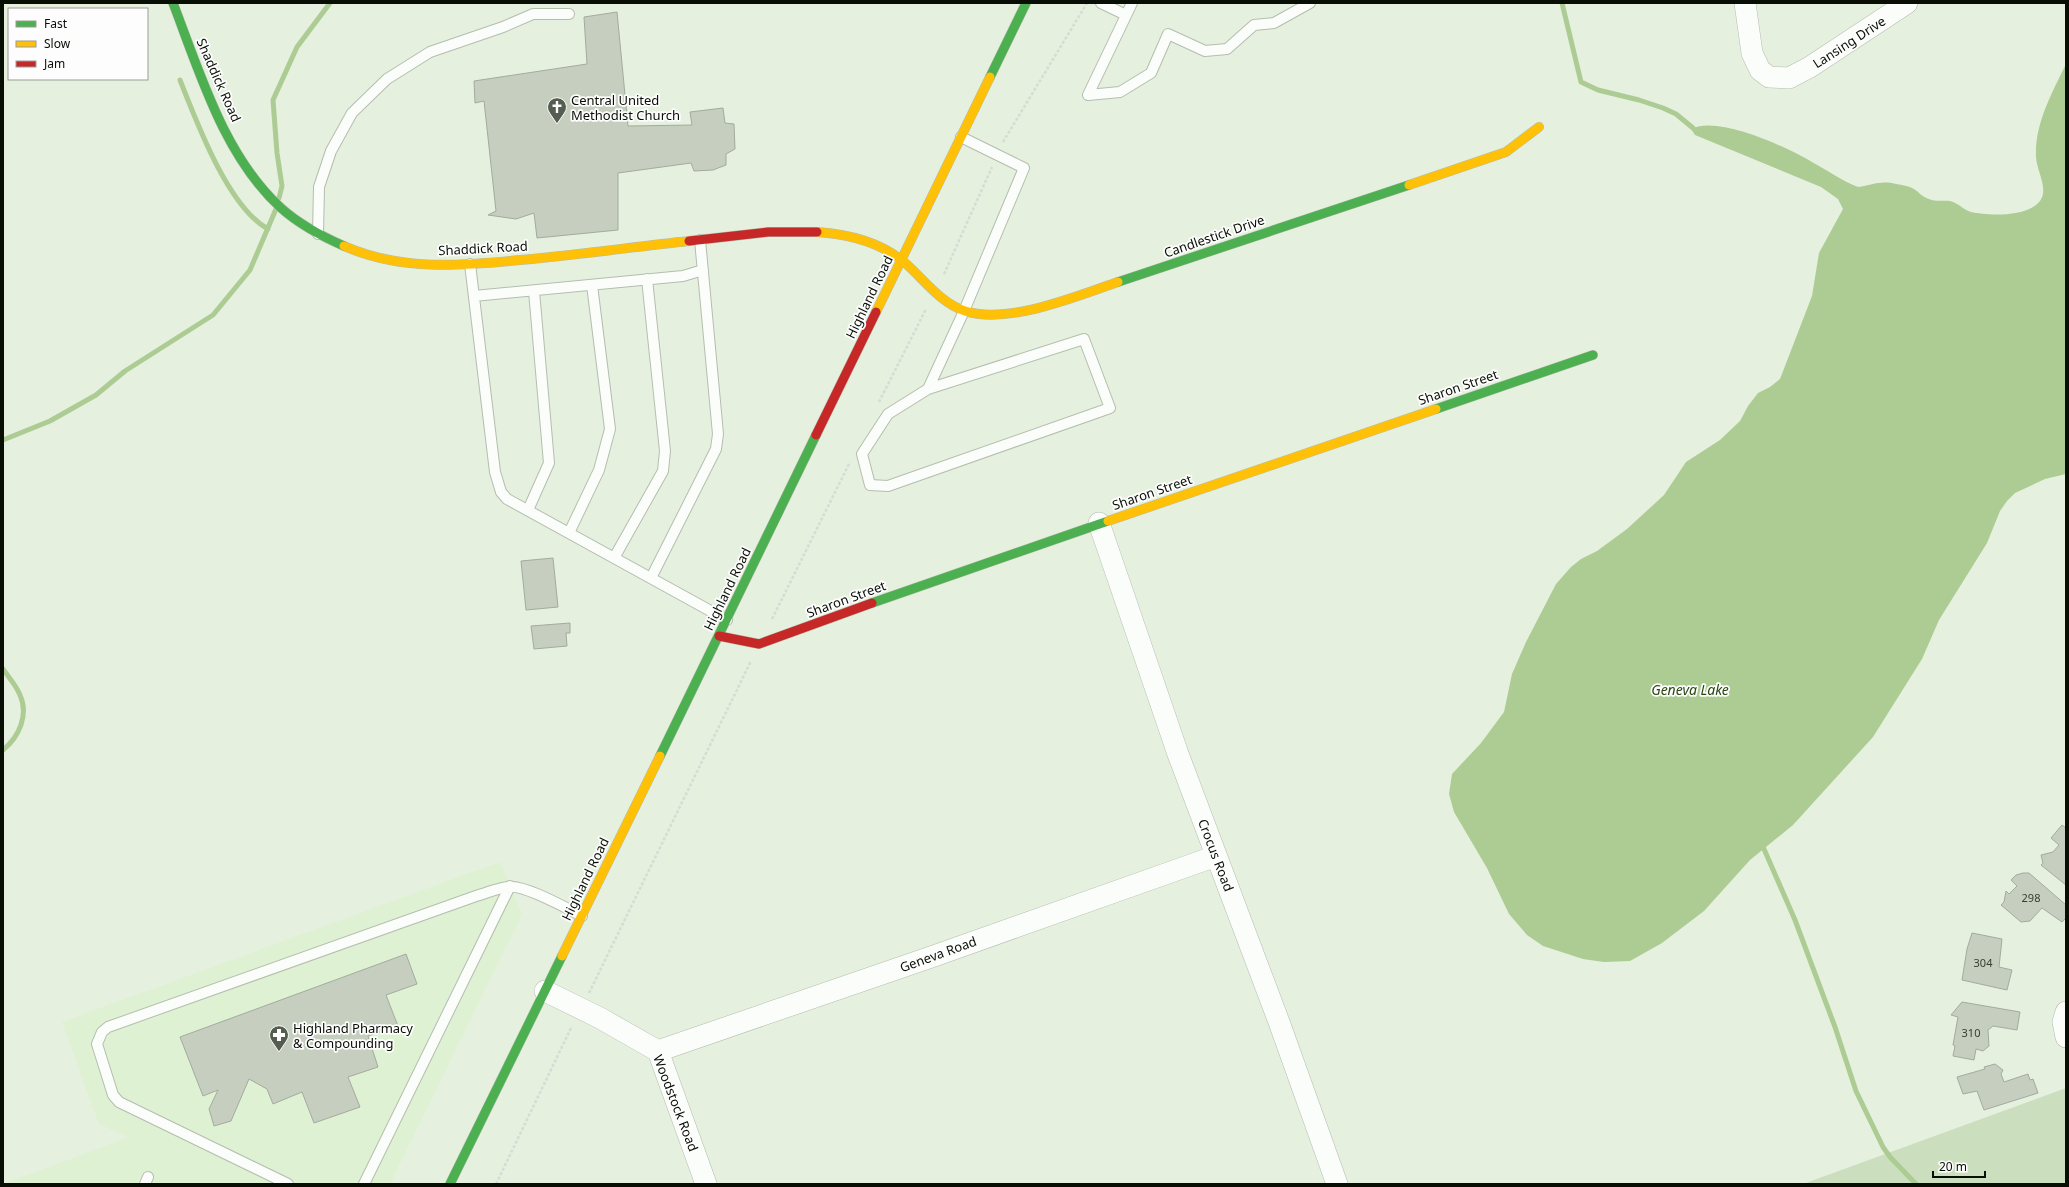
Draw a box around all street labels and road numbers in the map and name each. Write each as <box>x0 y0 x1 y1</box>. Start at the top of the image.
street label: Lansing Drive <box>1809 12 1889 72</box>
street label: Shaddick Road <box>193 35 245 125</box>
street label: Candlestick Drive <box>1161 210 1267 262</box>
street label: Shaddick Road <box>438 237 528 259</box>
street label: Highland Road <box>841 252 897 342</box>
street label: Sharon Street <box>1416 365 1501 409</box>
street label: Sharon Street <box>1110 470 1195 514</box>
street label: Highland Road <box>699 544 755 634</box>
street label: Sharon Street <box>804 576 888 622</box>
street label: Crocus Road <box>1194 816 1238 894</box>
street label: Highland Road <box>557 834 613 924</box>
street label: Geneva Road <box>897 932 979 976</box>
street label: Woodstock Road <box>649 1052 703 1154</box>

